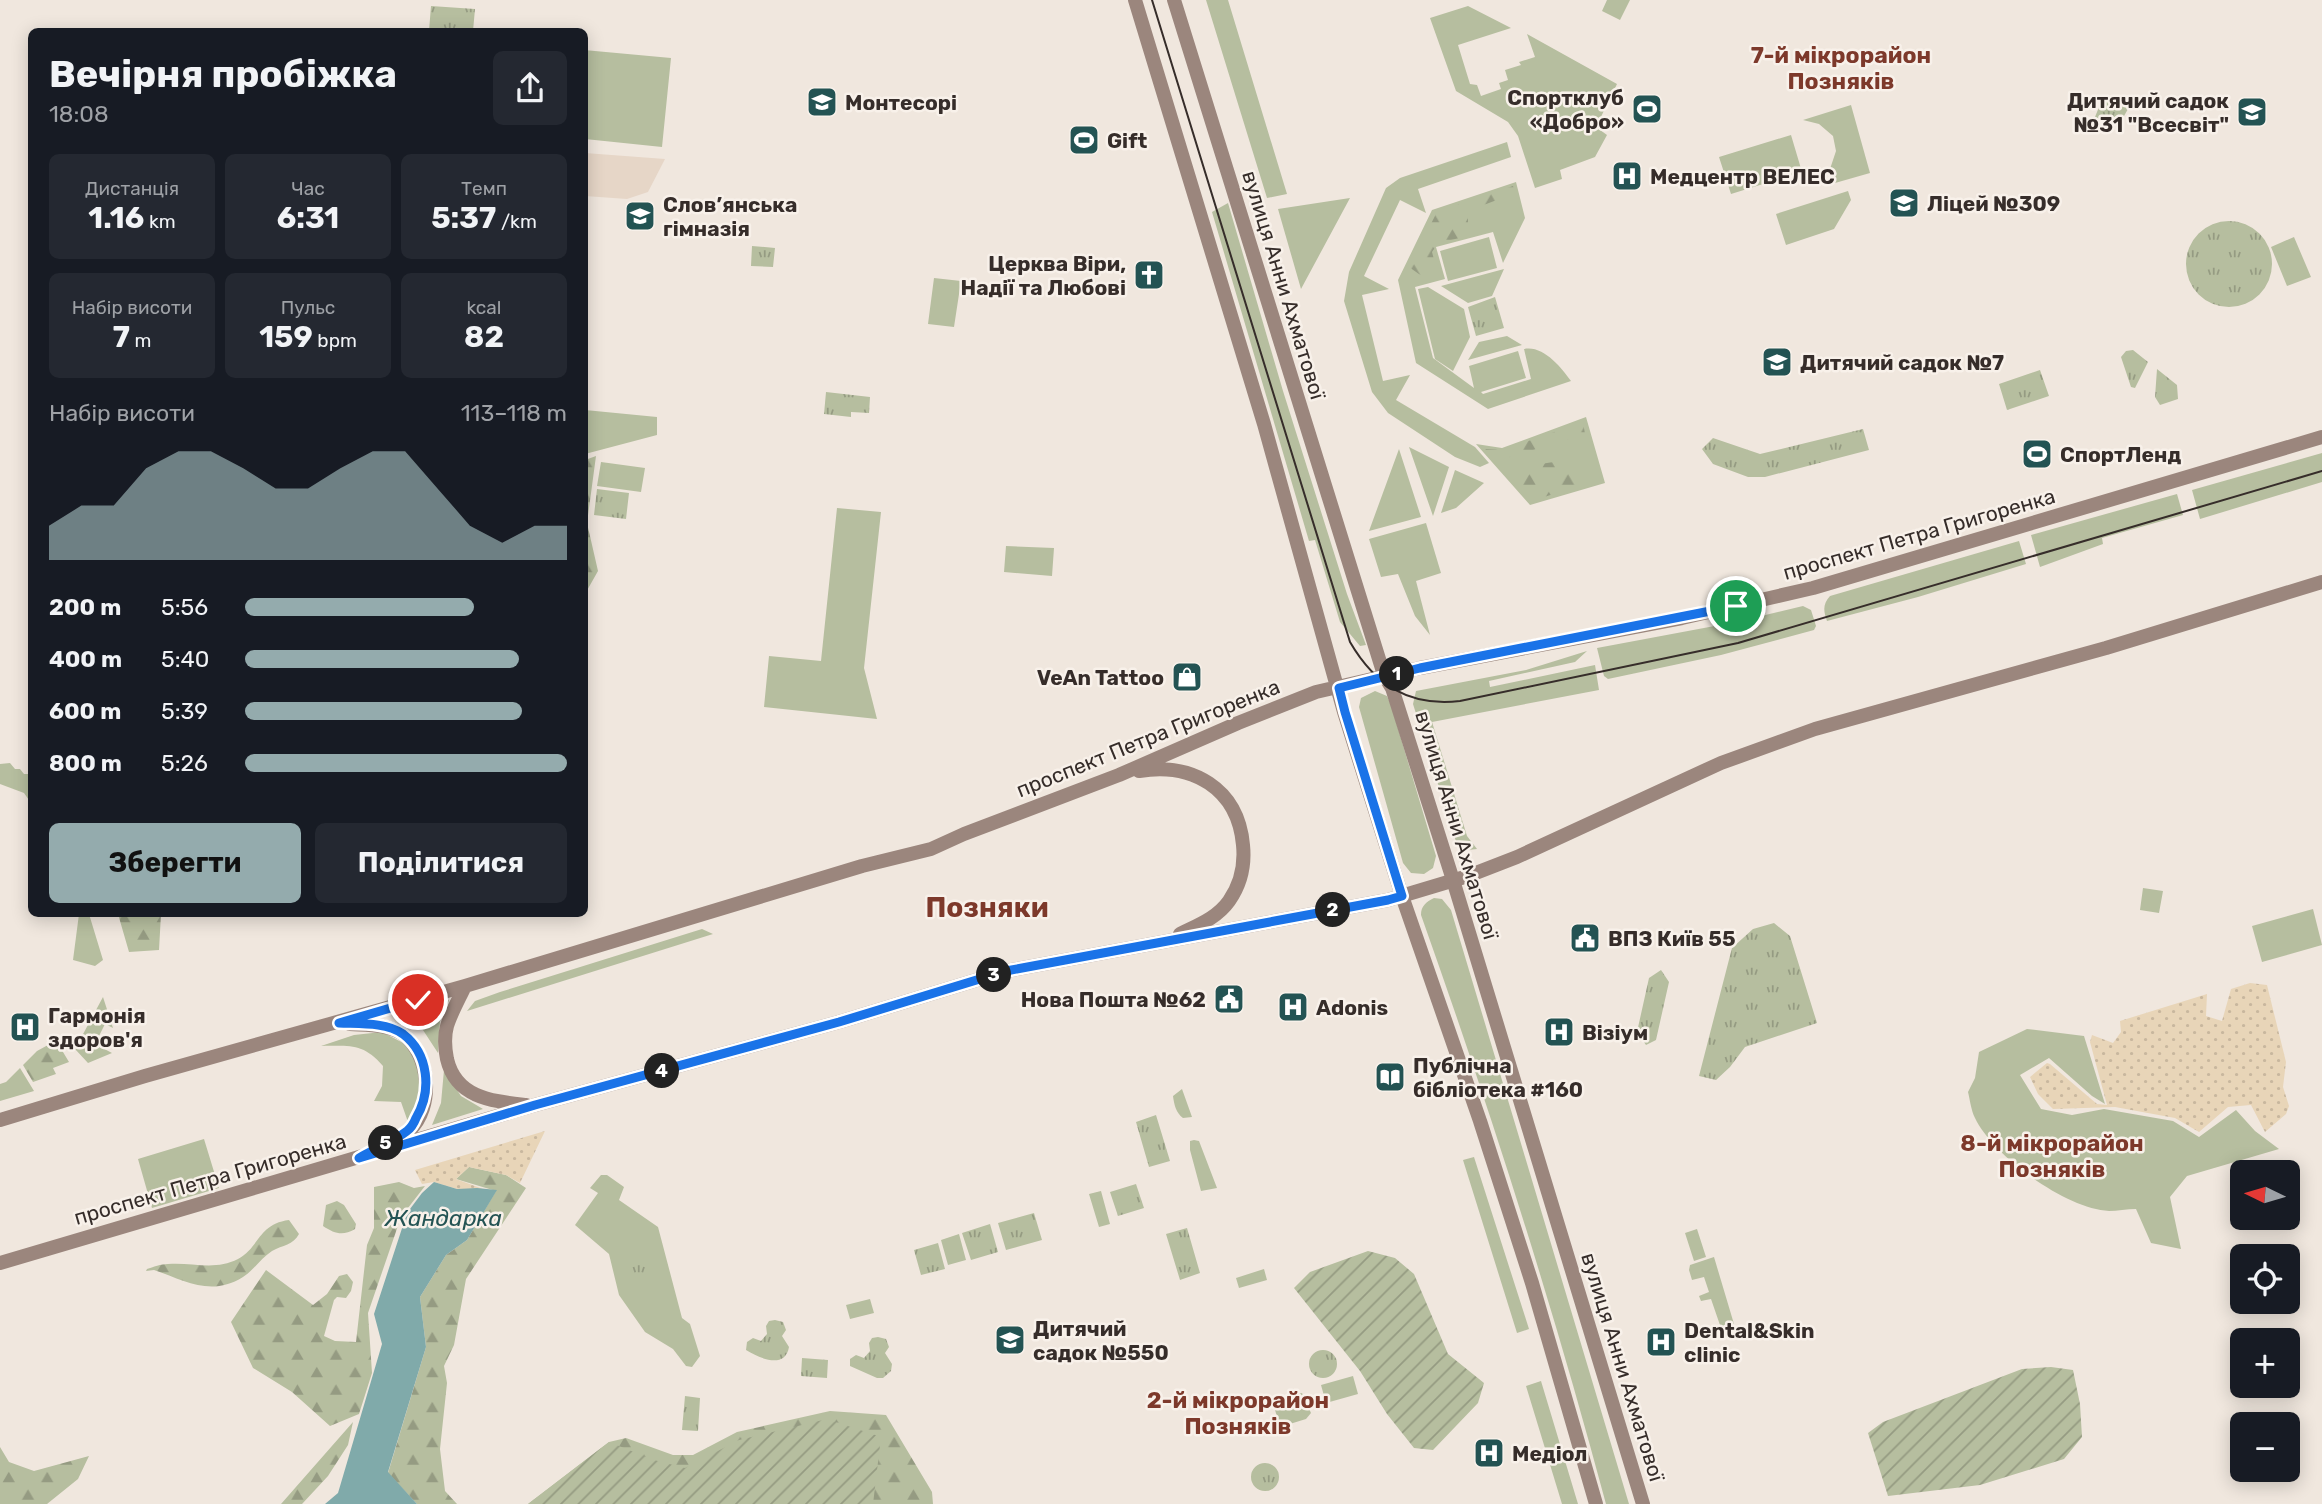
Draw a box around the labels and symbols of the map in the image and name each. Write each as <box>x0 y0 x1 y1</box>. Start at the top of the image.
district label: 7-й мікрорайон Позняків <box>1751 41 1931 95</box>
school or university icon: Монтесорі <box>805 85 839 119</box>
place label: Спортклуб «Добро» <box>1507 85 1624 134</box>
place label: Дитячий садок №31 "Всесвіт" <box>2067 88 2229 137</box>
place label: Монтесорі <box>845 90 957 115</box>
sports icon: Спортклуб «Добро» <box>1630 92 1664 126</box>
school or university icon: Дитячий садок №31 "Всесвіт" <box>2235 95 2269 129</box>
sports icon: Gift <box>1067 123 1101 157</box>
place label: Gift <box>1107 128 1147 153</box>
hospital icon: Медцентр ВЕЛЕС <box>1610 159 1644 193</box>
place label: Медцентр ВЕЛЕС <box>1650 164 1835 189</box>
street label: вулиця Анни Ахматової <box>1237 168 1331 403</box>
school or university icon: Ліцей №309 <box>1887 186 1921 220</box>
place label: Ліцей №309 <box>1927 191 2060 216</box>
place label: Слов’янська гімназія <box>663 192 797 241</box>
school or university icon: Слов’янська гімназія <box>623 199 657 233</box>
place label: Церква Віри, Надії та Любові <box>961 251 1126 300</box>
church icon: Церква Віри, Надії та Любові <box>1132 258 1166 292</box>
school or university icon: Дитячий садок №7 <box>1760 345 1794 379</box>
place label: Дитячий садок №7 <box>1800 350 2004 375</box>
sports icon: СпортЛенд <box>2020 437 2054 471</box>
place label: СпортЛенд <box>2060 442 2181 467</box>
street label: проспект Петра Григоренка <box>1780 483 2058 585</box>
pin <box>1706 576 1766 636</box>
pin: 1 <box>1380 656 1414 692</box>
shop icon: VeAn Tattoo <box>1170 660 1204 694</box>
place label: VeAn Tattoo <box>1037 665 1164 690</box>
street label: проспект Петра Григоренка <box>1013 674 1283 802</box>
street label: вулиця Анни Ахматової <box>1410 708 1504 943</box>
district label: Позняки <box>925 891 1049 924</box>
pin: 2 <box>1316 892 1350 928</box>
public building icon: ВПЗ Київ 55 <box>1568 921 1602 955</box>
place label: ВПЗ Київ 55 <box>1608 926 1735 951</box>
pin: 3 <box>976 958 1012 992</box>
pin <box>388 970 448 1030</box>
public building icon: Нова Пошта №62 <box>1212 982 1246 1016</box>
place label: Нова Пошта №62 <box>1021 987 1206 1012</box>
hospital icon: Adonis <box>1276 990 1310 1024</box>
place label: Adonis <box>1316 995 1388 1020</box>
place label: Гармонія здоров'я <box>48 1003 146 1052</box>
hospital icon: Гармонія здоров'я <box>8 1010 42 1044</box>
hospital icon: Візіум <box>1542 1015 1576 1049</box>
place label: Візіум <box>1582 1020 1648 1045</box>
place label: Публічна бібліотека #160 <box>1413 1053 1583 1102</box>
pin: 4 <box>644 1054 680 1088</box>
library icon: Публічна бібліотека #160 <box>1373 1060 1407 1094</box>
pin: 5 <box>368 1126 404 1160</box>
street label: проспект Петра Григоренка <box>71 1128 349 1230</box>
district label: 8-й мікрорайон Позняків <box>1960 1129 2144 1183</box>
north arrow <box>2230 1160 2300 1230</box>
water label: Жандарка <box>384 1204 502 1232</box>
street label: вулиця Анни Ахматової <box>1576 1250 1670 1485</box>
place label: Дитячий садок №550 <box>1033 1316 1169 1365</box>
place label: Dental&Skin clinic <box>1684 1318 1814 1367</box>
school or university icon: Дитячий садок №550 <box>993 1323 1027 1357</box>
hospital icon: Dental&Skin clinic <box>1644 1325 1678 1359</box>
district label: 2-й мікрорайон Позняків <box>1147 1386 1329 1440</box>
hospital icon: Медіол <box>1472 1436 1506 1470</box>
place label: Медіол <box>1512 1441 1587 1466</box>

